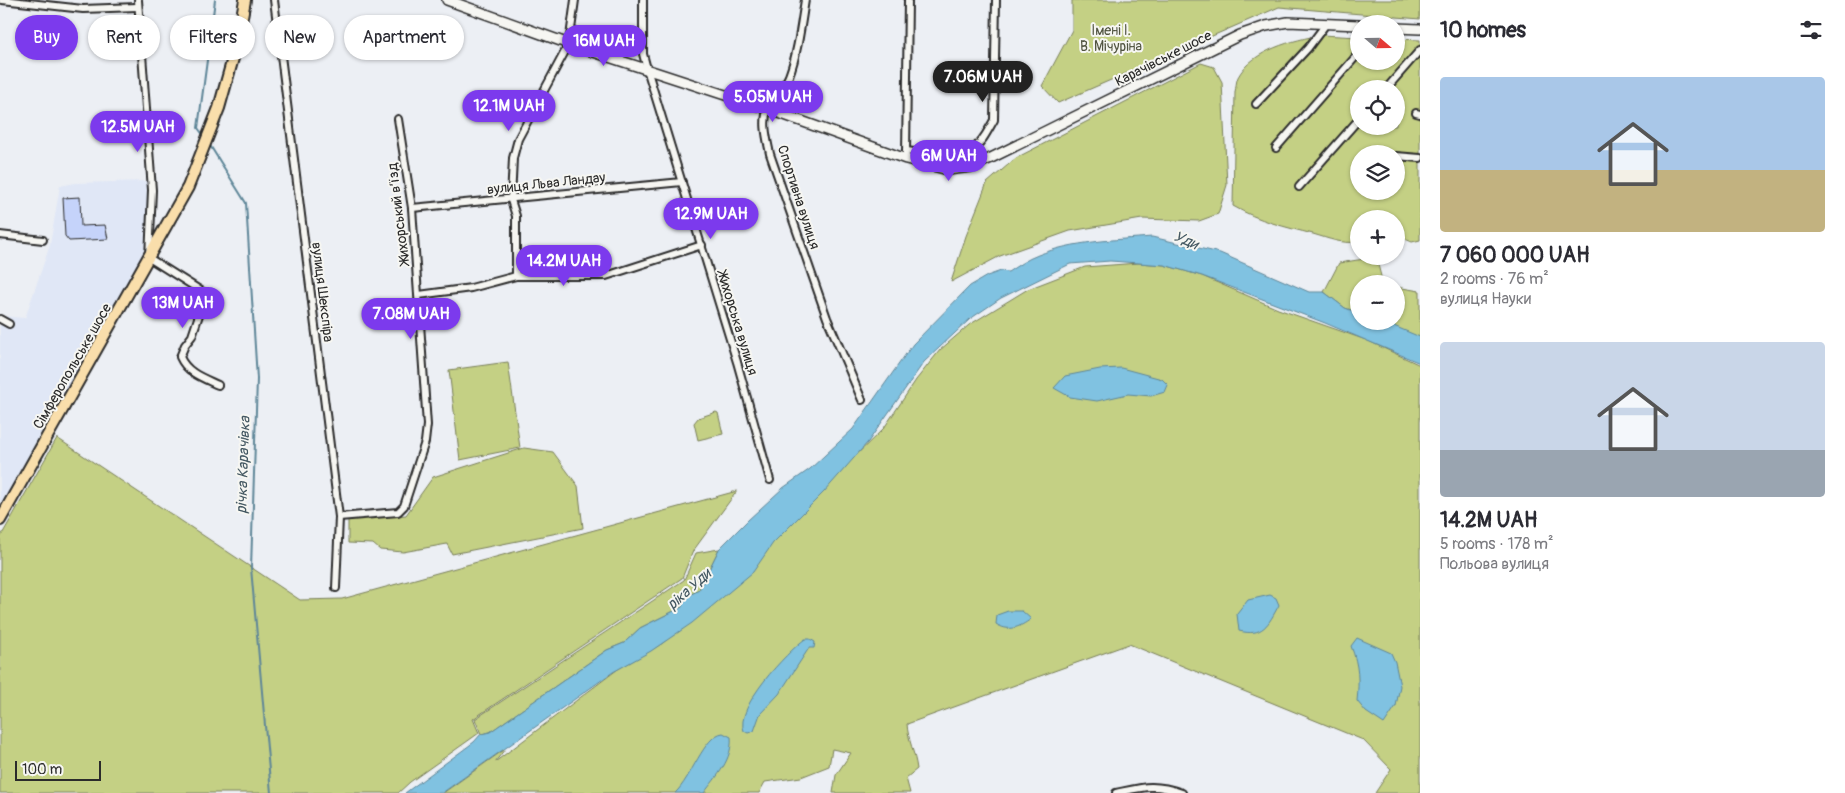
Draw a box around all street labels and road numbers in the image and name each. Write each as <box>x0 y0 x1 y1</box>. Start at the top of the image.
street label: Карачівське шосе <box>1112 27 1215 90</box>
street label: Спортивна вулиця <box>774 143 823 251</box>
street label: Жихорський в’їзд <box>384 161 413 268</box>
street label: вулиця Льва Ландау <box>486 169 606 198</box>
street label: вулиця Шекспіра <box>308 241 337 343</box>
street label: Жихорська вулиця <box>713 267 761 377</box>
street label: Сімферопольське шосе <box>30 300 115 432</box>

